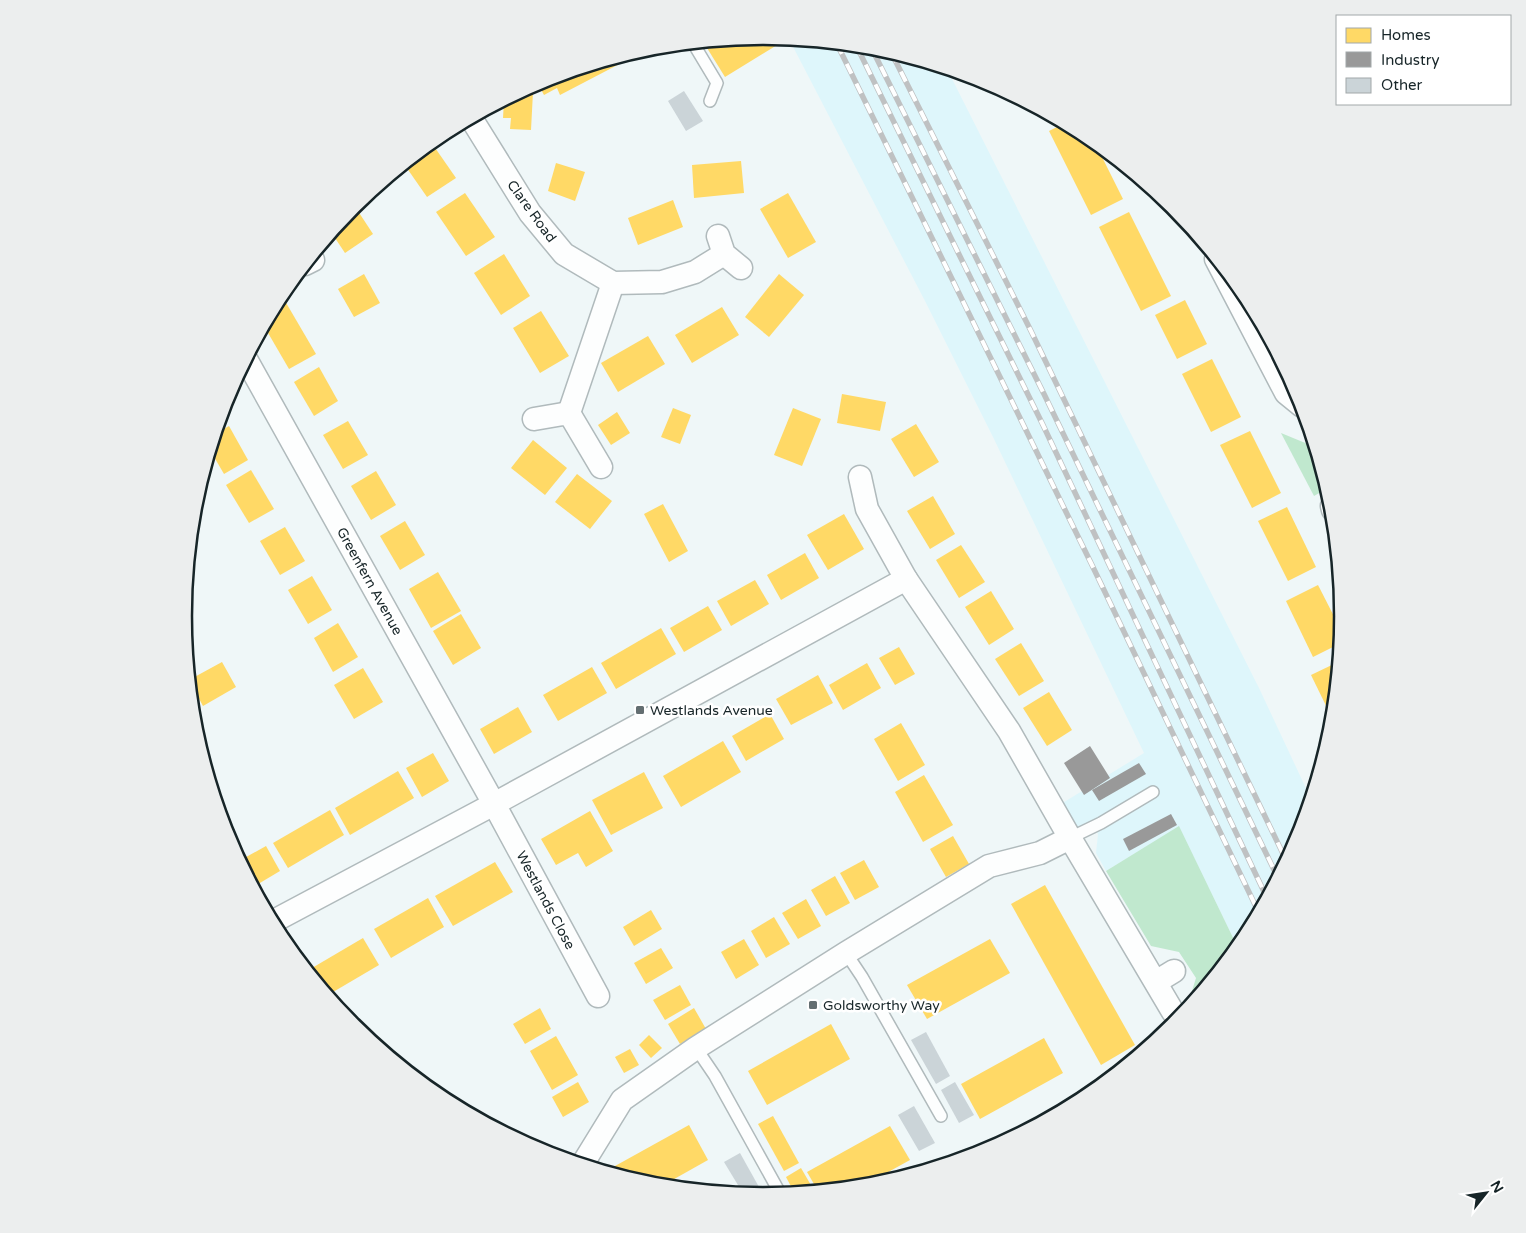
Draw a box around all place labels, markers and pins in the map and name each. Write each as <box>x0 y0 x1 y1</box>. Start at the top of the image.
place label: Westlands Avenue <box>650 702 773 719</box>
marker: Westlands Avenue <box>634 704 646 716</box>
place label: Goldsworthy Way <box>823 997 940 1014</box>
marker: Goldsworthy Way <box>807 999 819 1011</box>

